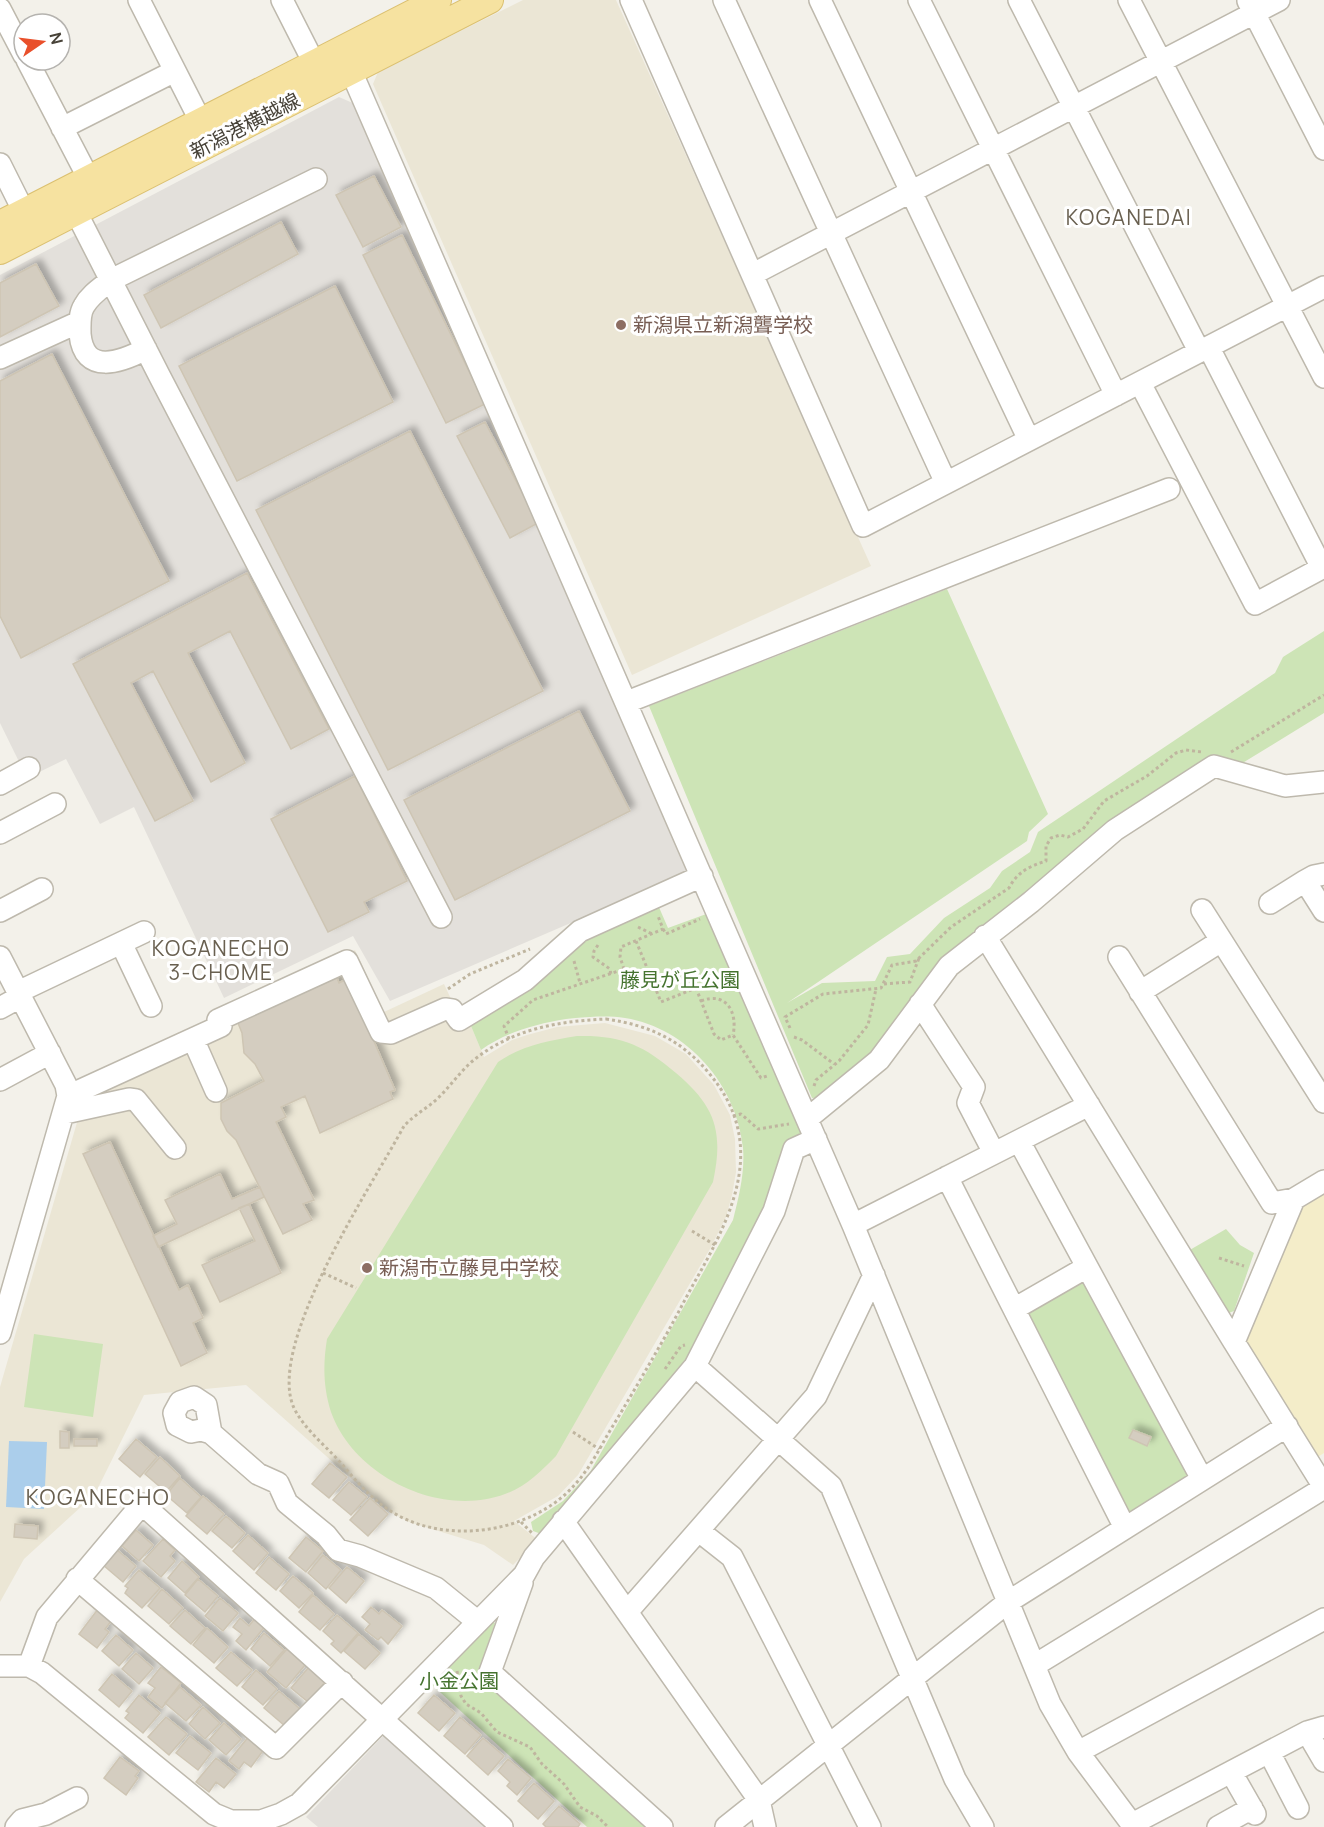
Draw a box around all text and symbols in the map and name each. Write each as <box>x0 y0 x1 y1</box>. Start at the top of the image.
north arrow <box>12 12 72 72</box>
text: N <box>44 30 69 47</box>
street label: 新潟港横越線 <box>185 86 304 165</box>
district label: KOGANEDAI <box>1066 203 1192 231</box>
place label: 新潟県立新潟聾学校 <box>633 311 813 338</box>
marker: 新潟県立新潟聾学校 <box>614 318 628 332</box>
district label: KOGANECHO 3-CHOME <box>152 934 290 986</box>
park label: 藤見が丘公園 <box>620 966 740 993</box>
place label: 新潟市立藤見中学校 <box>379 1254 559 1281</box>
marker: 新潟市立藤見中学校 <box>360 1261 374 1275</box>
district label: KOGANECHO <box>26 1482 170 1512</box>
park label: 小金公園 <box>419 1667 499 1694</box>

